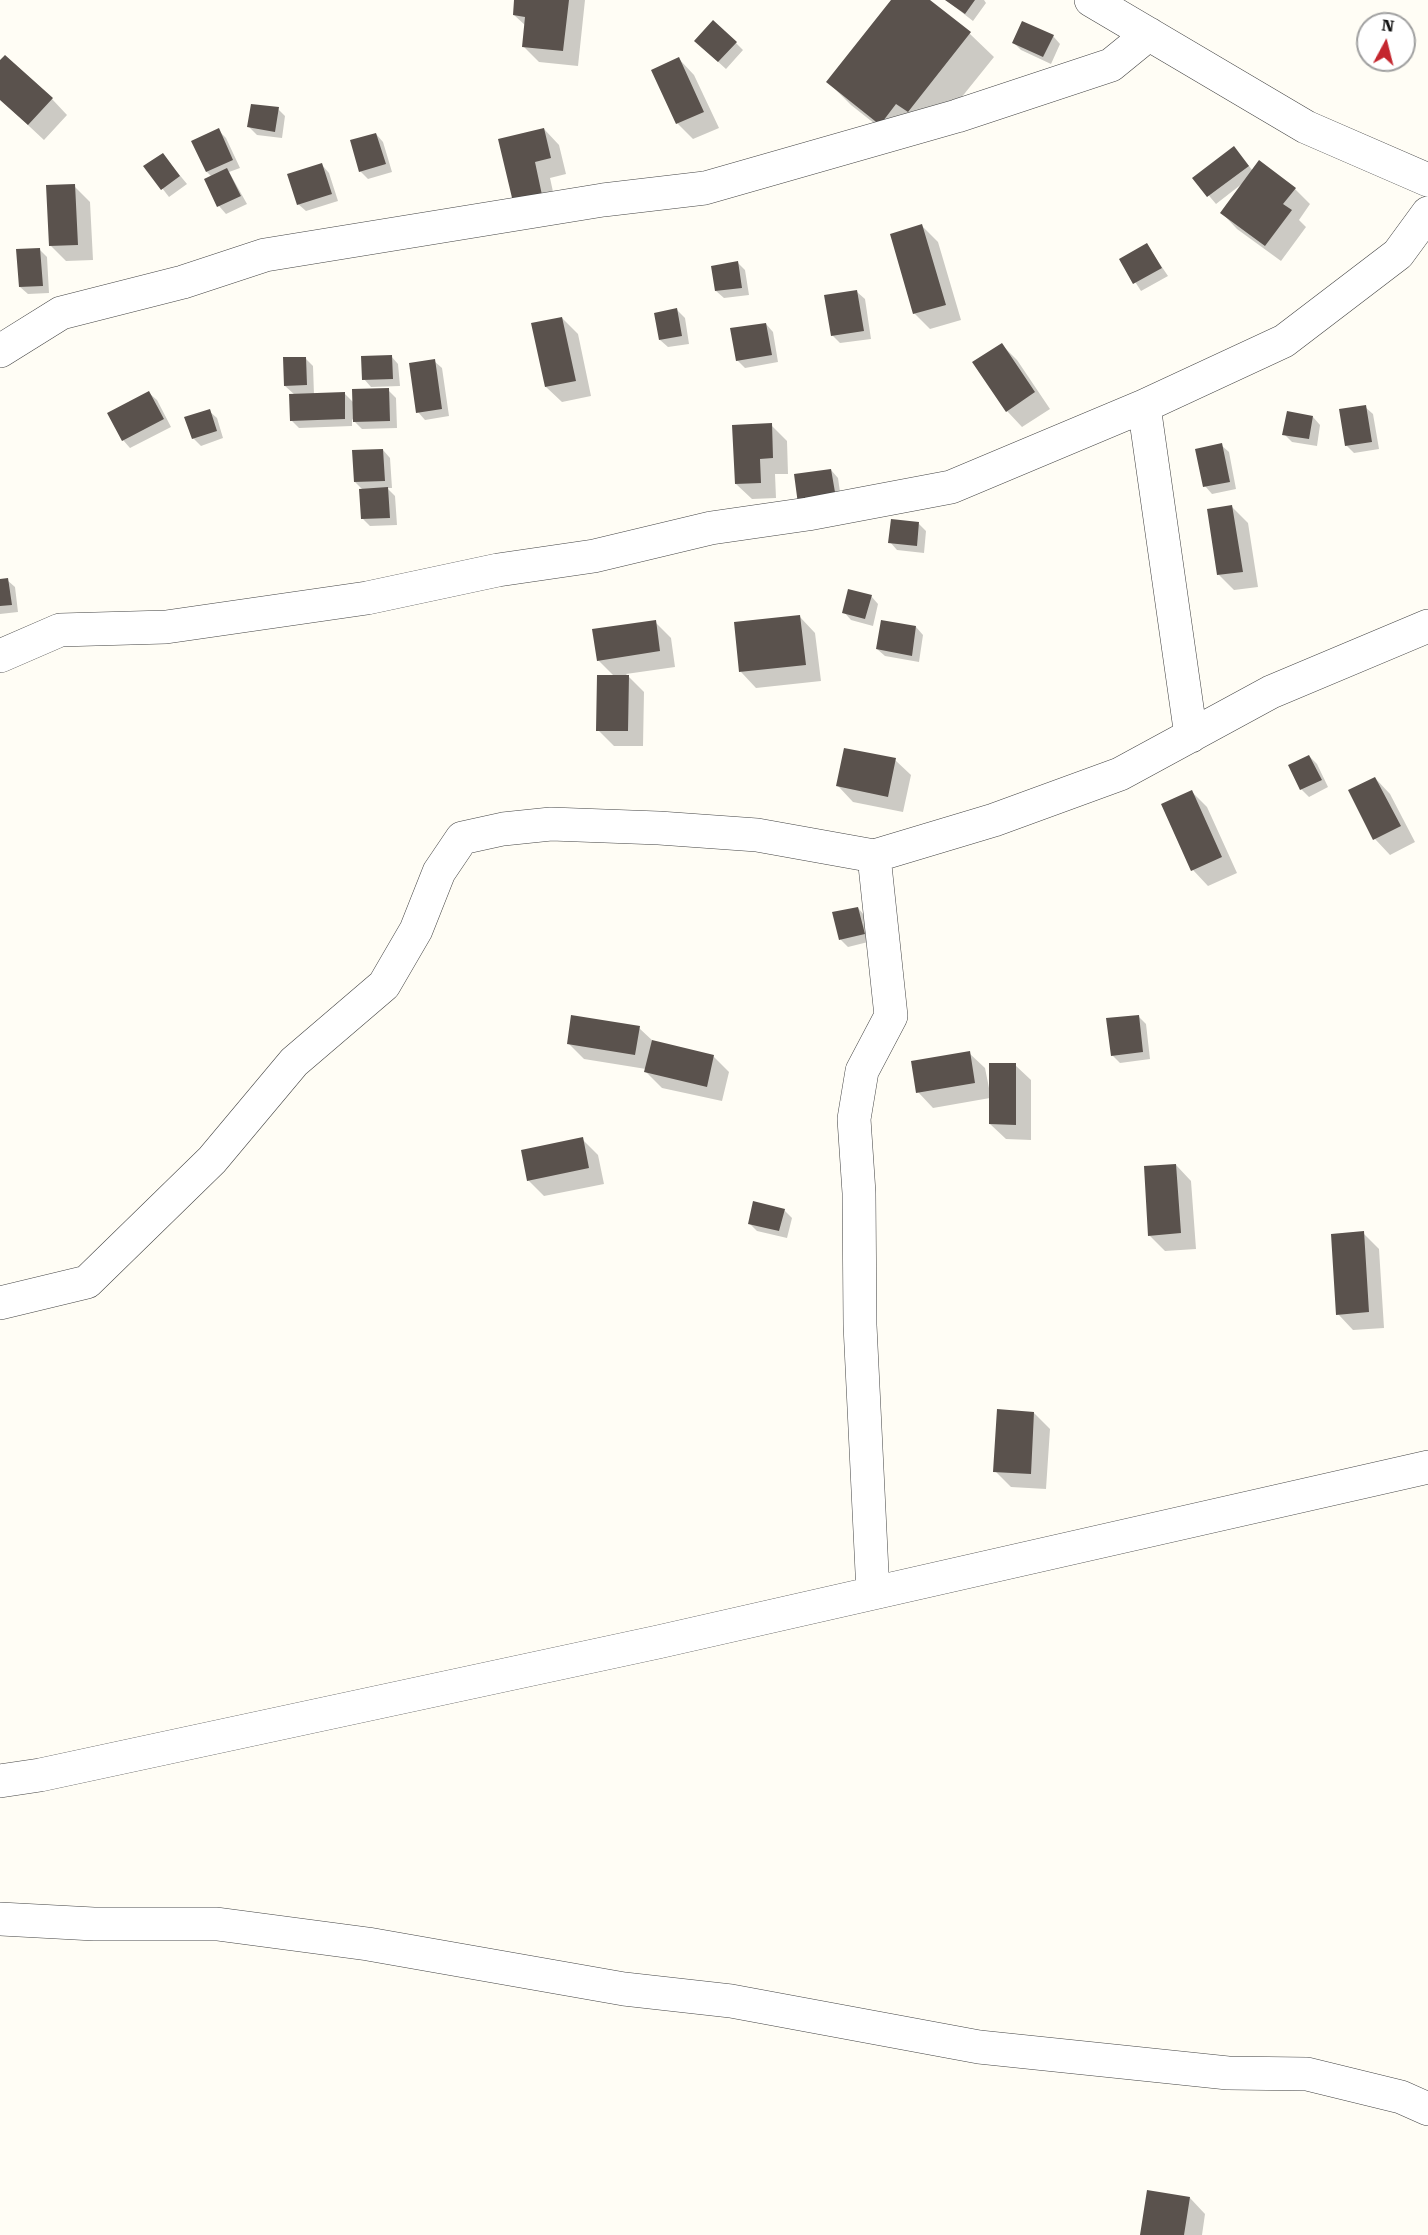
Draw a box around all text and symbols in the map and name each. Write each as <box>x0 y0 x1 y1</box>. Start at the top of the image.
north arrow <box>1356 12 1416 72</box>
text: N <box>1381 15 1395 36</box>

